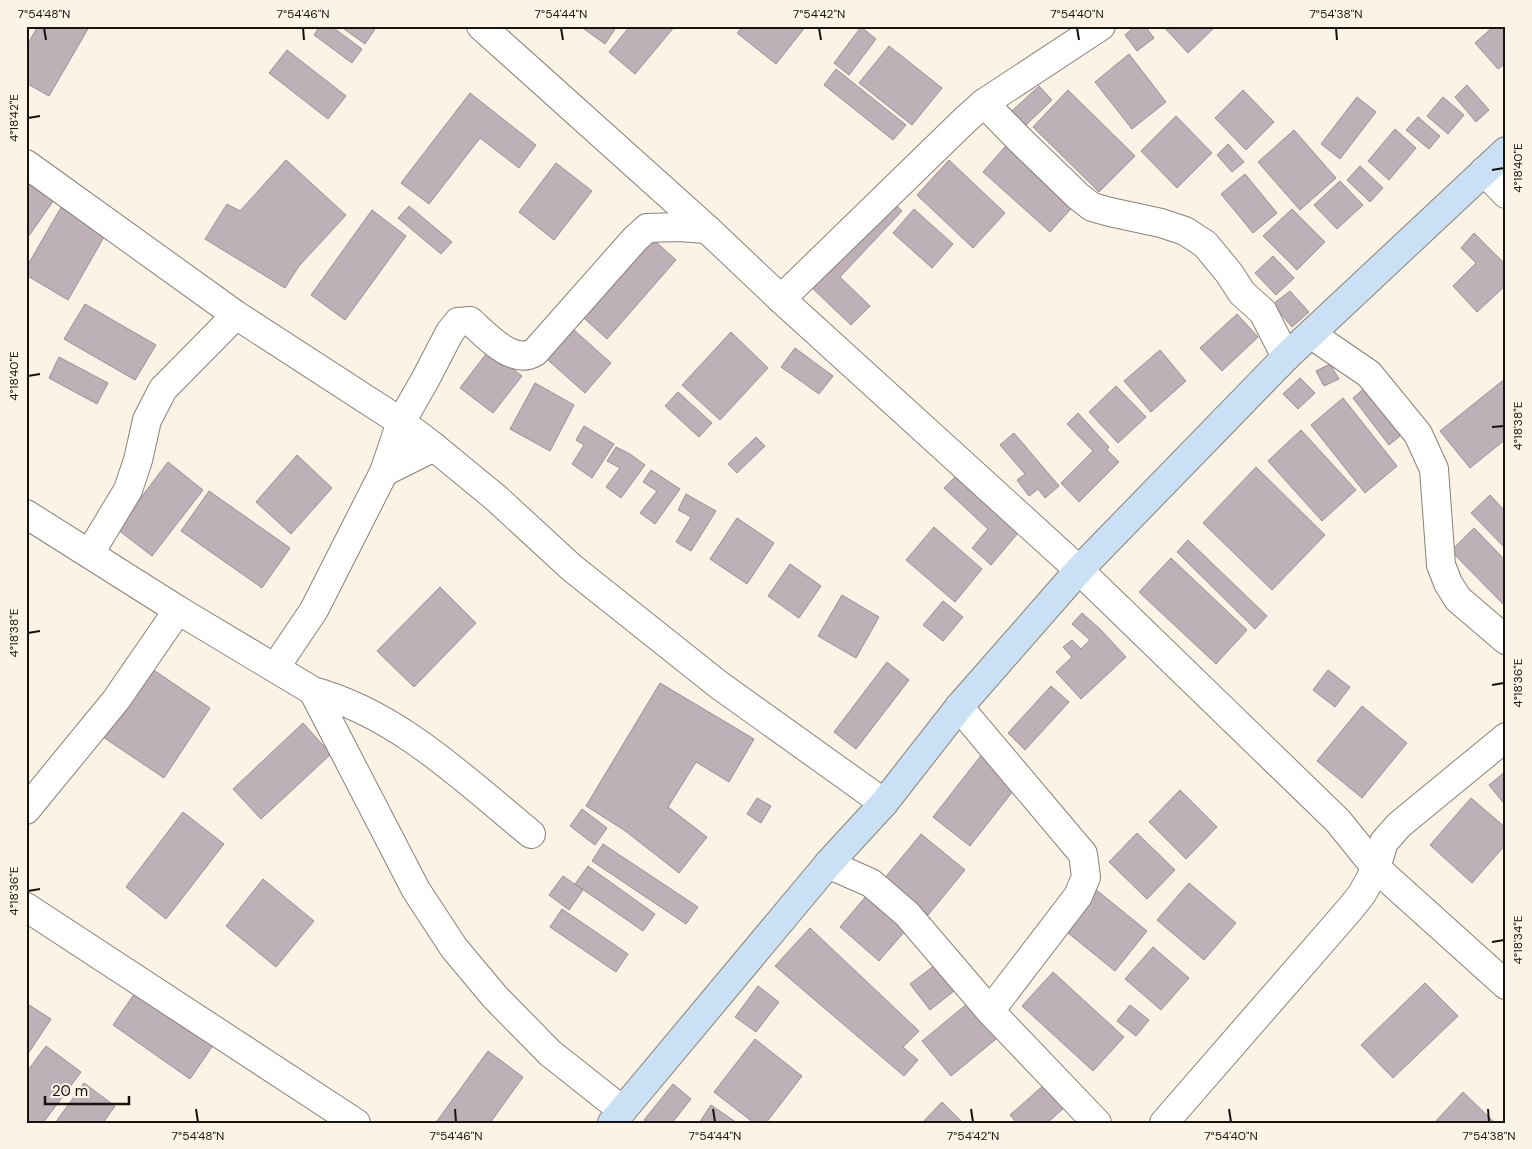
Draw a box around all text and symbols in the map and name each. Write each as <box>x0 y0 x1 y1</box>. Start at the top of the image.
text: 7°54'48"N <box>18 6 70 22</box>
text: 7°54'46"N <box>276 6 330 22</box>
text: 7°54'44"N <box>535 6 587 22</box>
text: 7°54'42"N <box>793 6 845 22</box>
text: 7°54'40"N <box>1050 6 1104 22</box>
text: 7°54'38"N <box>1309 6 1363 22</box>
text: 4°18'42"E <box>6 94 22 142</box>
text: 4°18'40"E <box>1510 143 1526 193</box>
text: 4°18'40"E <box>6 351 22 401</box>
text: 4°18'38"E <box>1510 401 1526 451</box>
text: 4°18'38"E <box>6 608 22 658</box>
text: 4°18'36"E <box>1510 658 1526 708</box>
text: 4°18'36"E <box>6 866 22 916</box>
text: 4°18'34"E <box>1510 915 1526 965</box>
scale bar <box>45 1074 129 1106</box>
text: 20 m <box>52 1081 88 1101</box>
text: 7°54'48"N <box>172 1128 224 1144</box>
text: 7°54'46"N <box>429 1128 483 1144</box>
text: 7°54'44"N <box>689 1128 741 1144</box>
text: 7°54'42"N <box>947 1128 999 1144</box>
text: 7°54'40"N <box>1204 1128 1258 1144</box>
text: 7°54'38"N <box>1462 1128 1516 1144</box>

